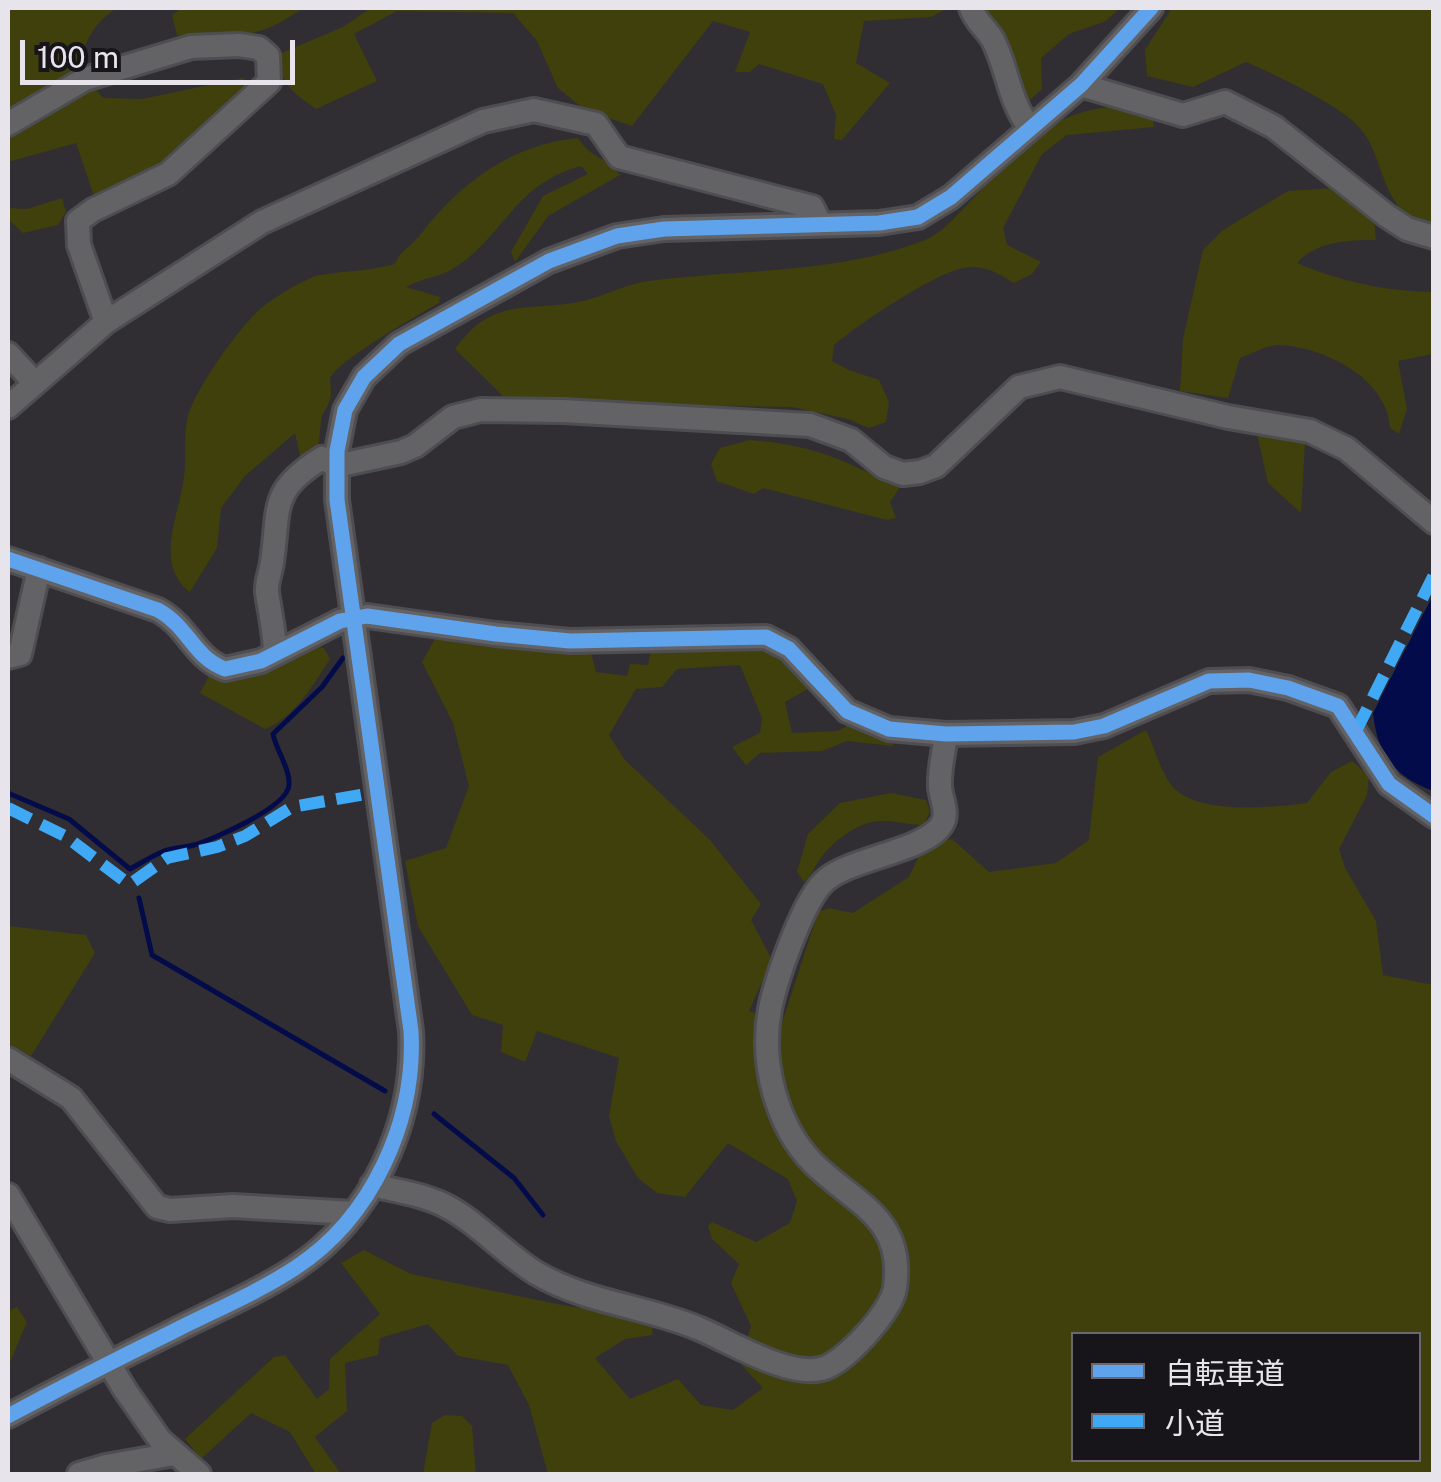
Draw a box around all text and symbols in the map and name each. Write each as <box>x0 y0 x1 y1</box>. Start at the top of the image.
scale bar <box>25 20 300 82</box>
text: 100 m <box>37 39 119 75</box>
legend <box>1071 1332 1421 1462</box>
text: 自転車道 <box>1165 1355 1285 1391</box>
text: 小道 <box>1165 1405 1225 1441</box>

